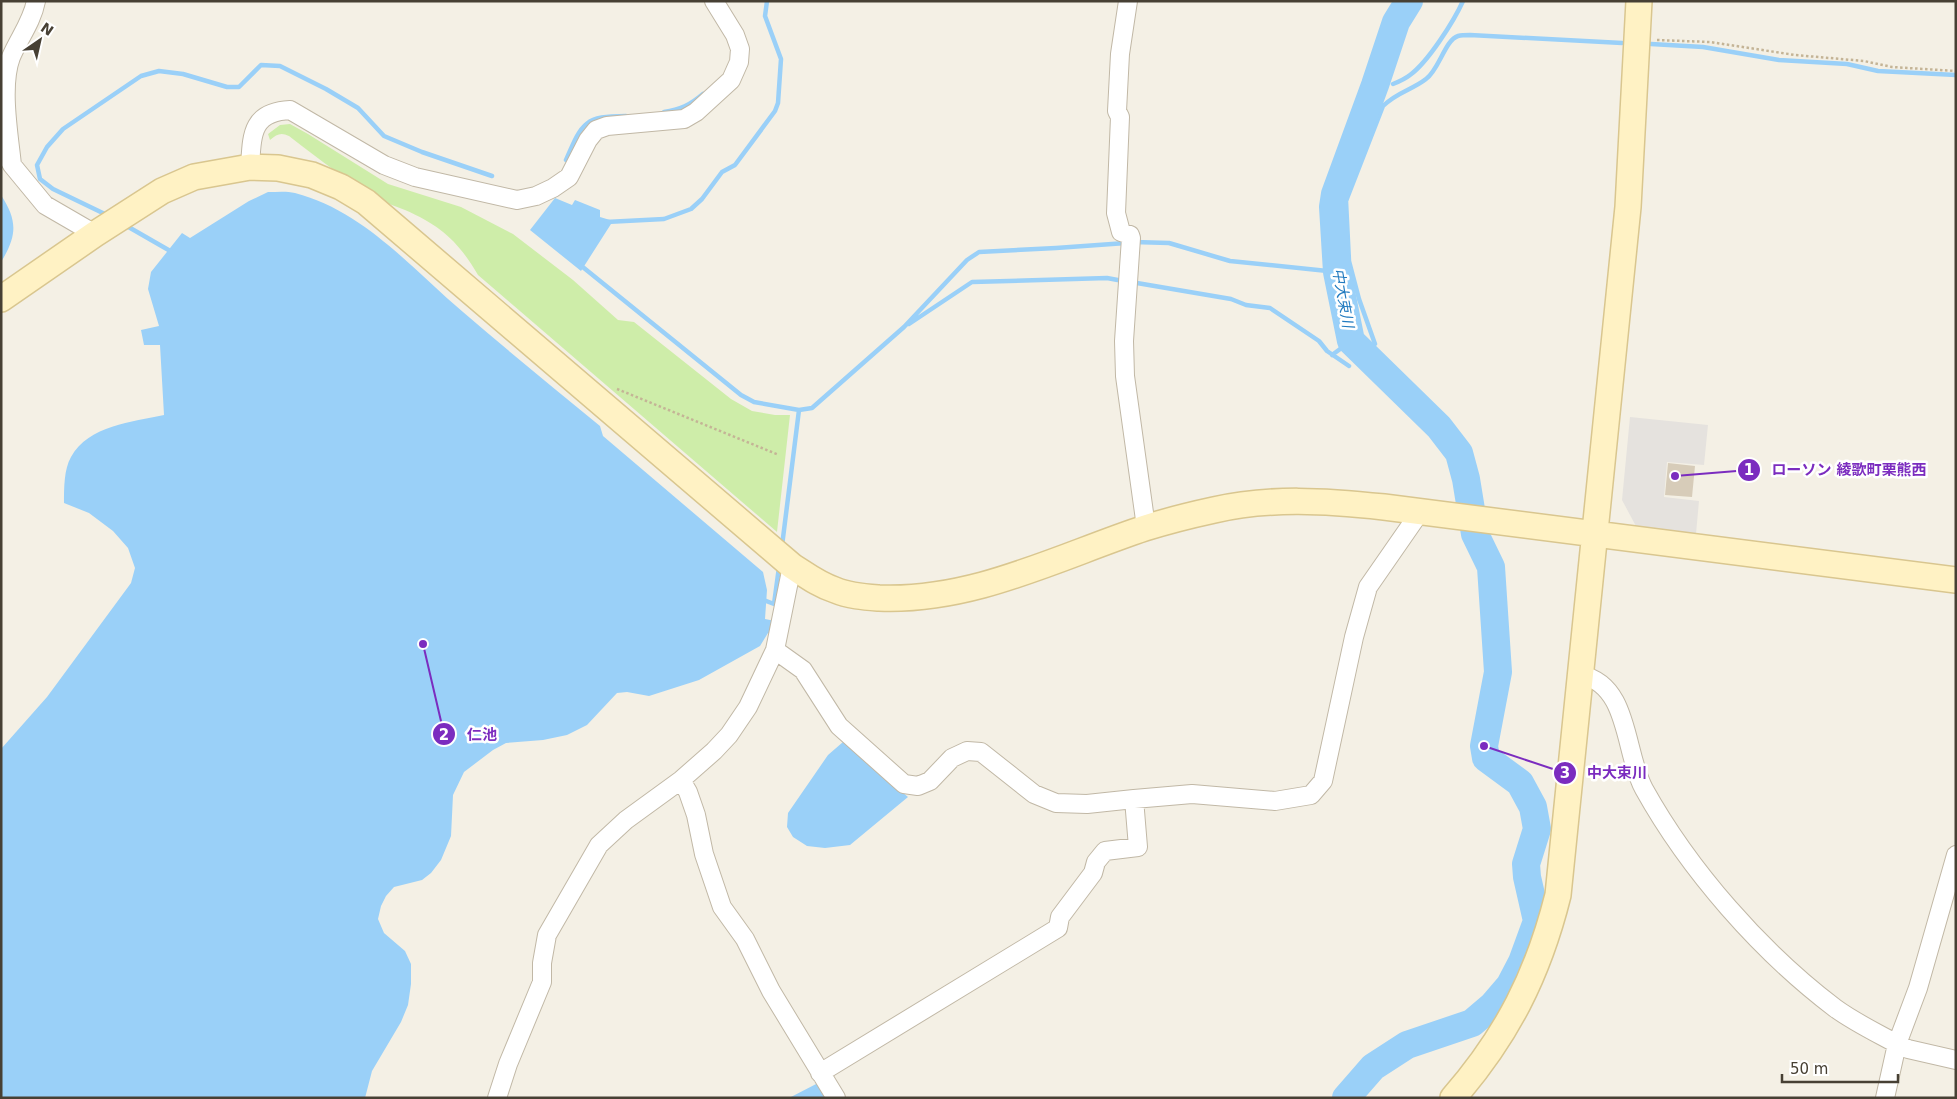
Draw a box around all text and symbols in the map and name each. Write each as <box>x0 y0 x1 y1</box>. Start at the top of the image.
north arrow <box>15 15 65 65</box>
text: N <box>38 19 57 39</box>
water label: 中大束川 <box>1329 267 1357 331</box>
callout: ローソン 綾歌町栗熊西 <box>1736 455 1936 485</box>
text: 1 <box>1744 461 1754 479</box>
text: ローソン 綾歌町栗熊西 <box>1771 461 1927 479</box>
callout: 仁池 <box>432 719 507 749</box>
text: 2 <box>439 726 449 744</box>
text: 仁池 <box>467 726 497 744</box>
callout: 中大束川 <box>1552 758 1657 788</box>
text: 3 <box>1560 764 1570 782</box>
text: 中大束川 <box>1587 764 1647 782</box>
scale bar <box>1782 1052 1898 1084</box>
text: 50 m <box>1790 1060 1828 1078</box>

